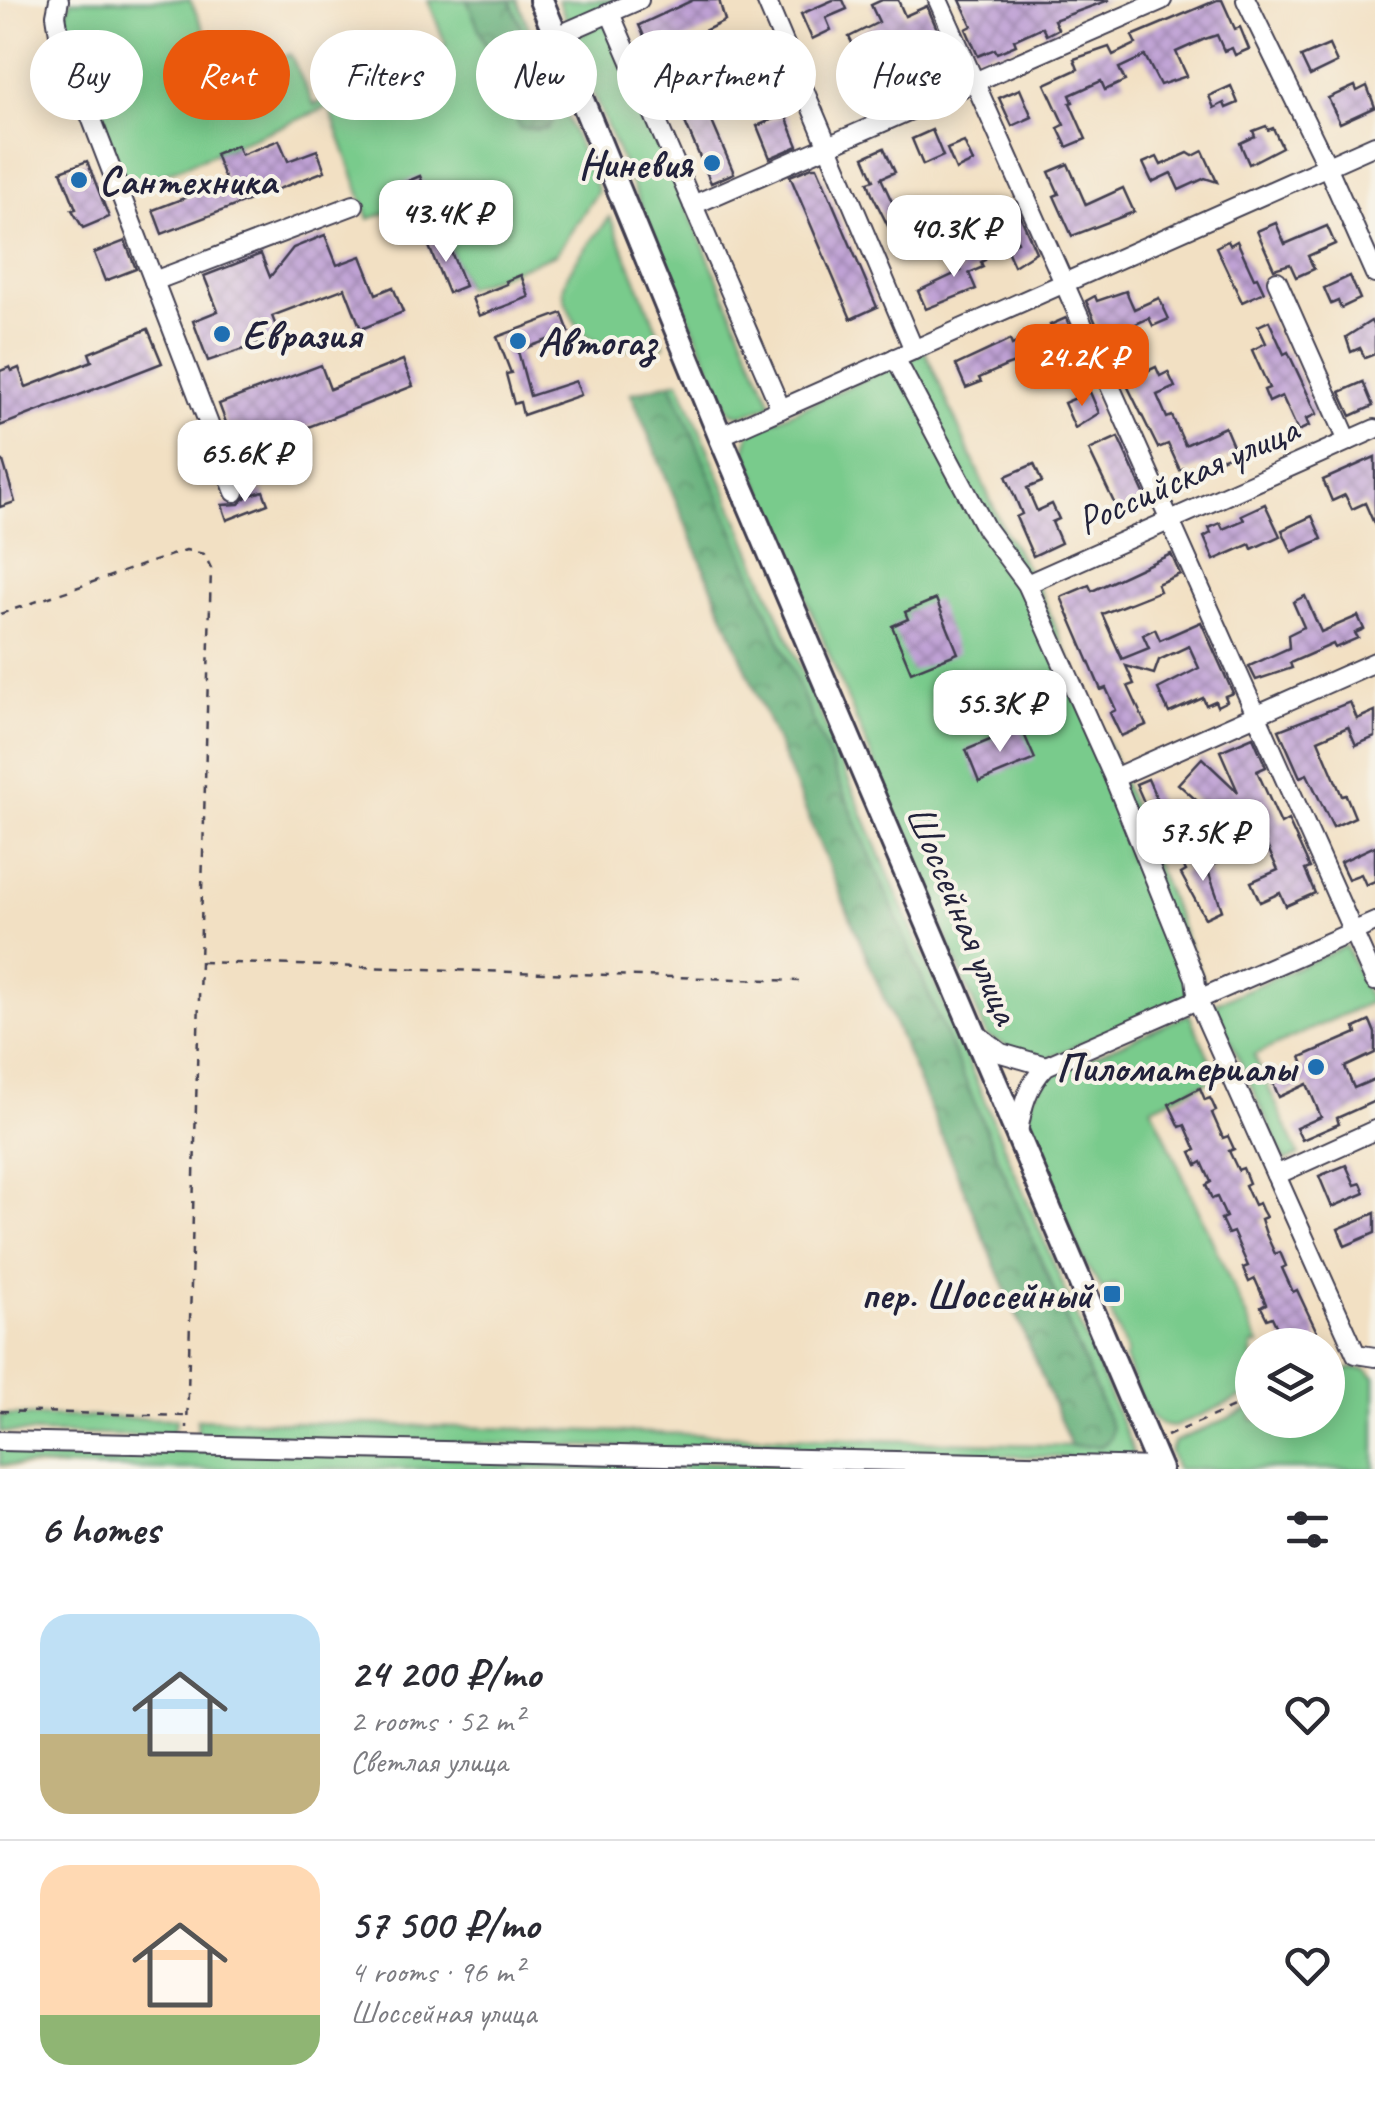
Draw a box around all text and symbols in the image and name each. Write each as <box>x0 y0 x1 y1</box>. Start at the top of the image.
chip: Buy <box>30 30 143 120</box>
chip: Rent <box>163 30 290 120</box>
chip: Filters <box>310 30 456 120</box>
chip: New <box>476 30 597 120</box>
chip: Apartment <box>617 30 816 120</box>
chip: House <box>836 30 974 120</box>
place label: Ниневия <box>579 139 694 189</box>
marker: Ниневия <box>701 152 723 174</box>
place label: Сантехника <box>99 156 280 206</box>
marker: Сантехника <box>68 169 90 191</box>
pin: 43.4K ₽ <box>354 180 538 265</box>
text: 43.4K ₽ <box>401 192 491 233</box>
pin: 40.3K ₽ <box>862 195 1046 280</box>
text: 40.3K ₽ <box>909 207 999 248</box>
place label: Евразия <box>242 310 364 360</box>
place label: Автогаз <box>538 317 659 368</box>
marker: Евразия <box>211 323 233 345</box>
pin: 24.2K ₽ <box>990 324 1174 409</box>
marker: Автогаз <box>507 330 529 352</box>
text: 24.2K ₽ <box>1037 336 1127 377</box>
street label: Российская улица <box>1069 403 1308 546</box>
pin: 65.6K ₽ <box>153 420 337 505</box>
text: 65.6K ₽ <box>200 432 290 473</box>
pin: 55.3K ₽ <box>908 670 1092 755</box>
text: 55.3K ₽ <box>955 682 1045 723</box>
street label: Шоссейная улица <box>895 797 1033 1034</box>
pin: 57.5K ₽ <box>1111 799 1295 884</box>
text: 57.5K ₽ <box>1159 811 1247 852</box>
place label: Пиломатериалы <box>1056 1043 1299 1093</box>
marker: Пиломатериалы <box>1305 1056 1327 1078</box>
place label: пер. Шоссейный <box>861 1270 1095 1320</box>
marker: пер. Шоссейный <box>1101 1283 1123 1305</box>
map controls <box>1235 1328 1345 1438</box>
button: layers <box>1235 1328 1345 1438</box>
icon: filters <box>1280 1502 1335 1557</box>
text: 6 homes <box>40 1503 159 1556</box>
text: 24 200 ₽/mo <box>350 1647 540 1700</box>
icon: home <box>120 1654 240 1774</box>
icon: heart <box>1280 1687 1335 1742</box>
text: 2 rooms · 52 m² <box>350 1700 523 1741</box>
text: Светлая улица <box>350 1741 507 1782</box>
text: 57 500 ₽/mo <box>350 1898 539 1951</box>
icon: home <box>120 1905 240 2025</box>
icon: heart <box>1280 1938 1335 1993</box>
text: 4 rooms · 96 m² <box>350 1951 523 1992</box>
text: Шоссейная улица <box>350 1992 536 2033</box>

